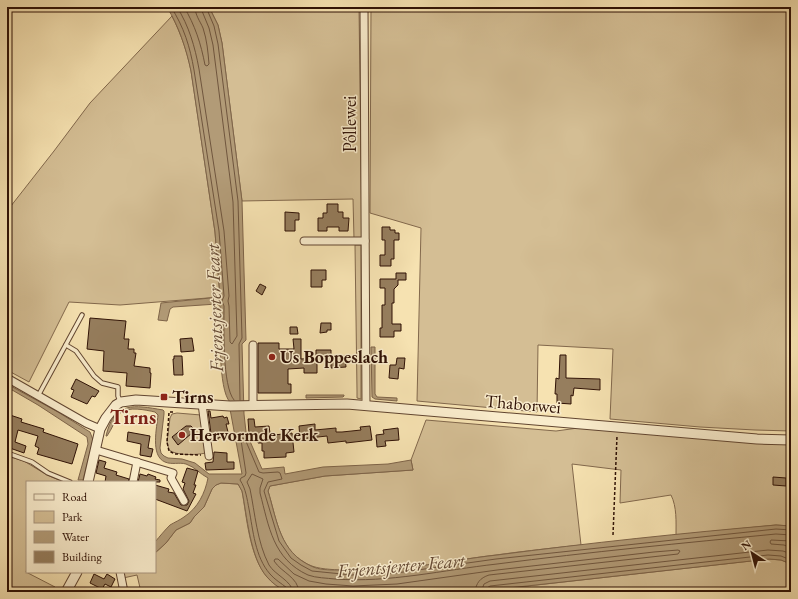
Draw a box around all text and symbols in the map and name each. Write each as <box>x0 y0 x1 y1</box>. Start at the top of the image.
street label: Pôllewei <box>338 95 361 152</box>
water label: Frjentsjerter Feart <box>200 242 229 374</box>
place label: Us Boppeslach <box>280 345 388 368</box>
marker: Us Boppeslach <box>267 352 277 362</box>
place label: Tirns <box>172 385 214 408</box>
street label: Thaborwei <box>484 389 562 418</box>
marker: Tirns <box>159 392 169 402</box>
district label: Tirns <box>110 404 156 430</box>
place label: Hervormde Kerk <box>190 423 320 446</box>
marker: Hervormde Kerk <box>177 430 187 440</box>
legend <box>26 481 156 573</box>
text: Road <box>62 489 88 505</box>
text: Park <box>62 509 83 525</box>
text: Water <box>62 529 89 545</box>
north arrow <box>732 533 772 573</box>
text: N <box>738 537 754 553</box>
water label: Frjentsjerter Feart <box>335 547 468 584</box>
text: Building <box>62 549 103 565</box>

